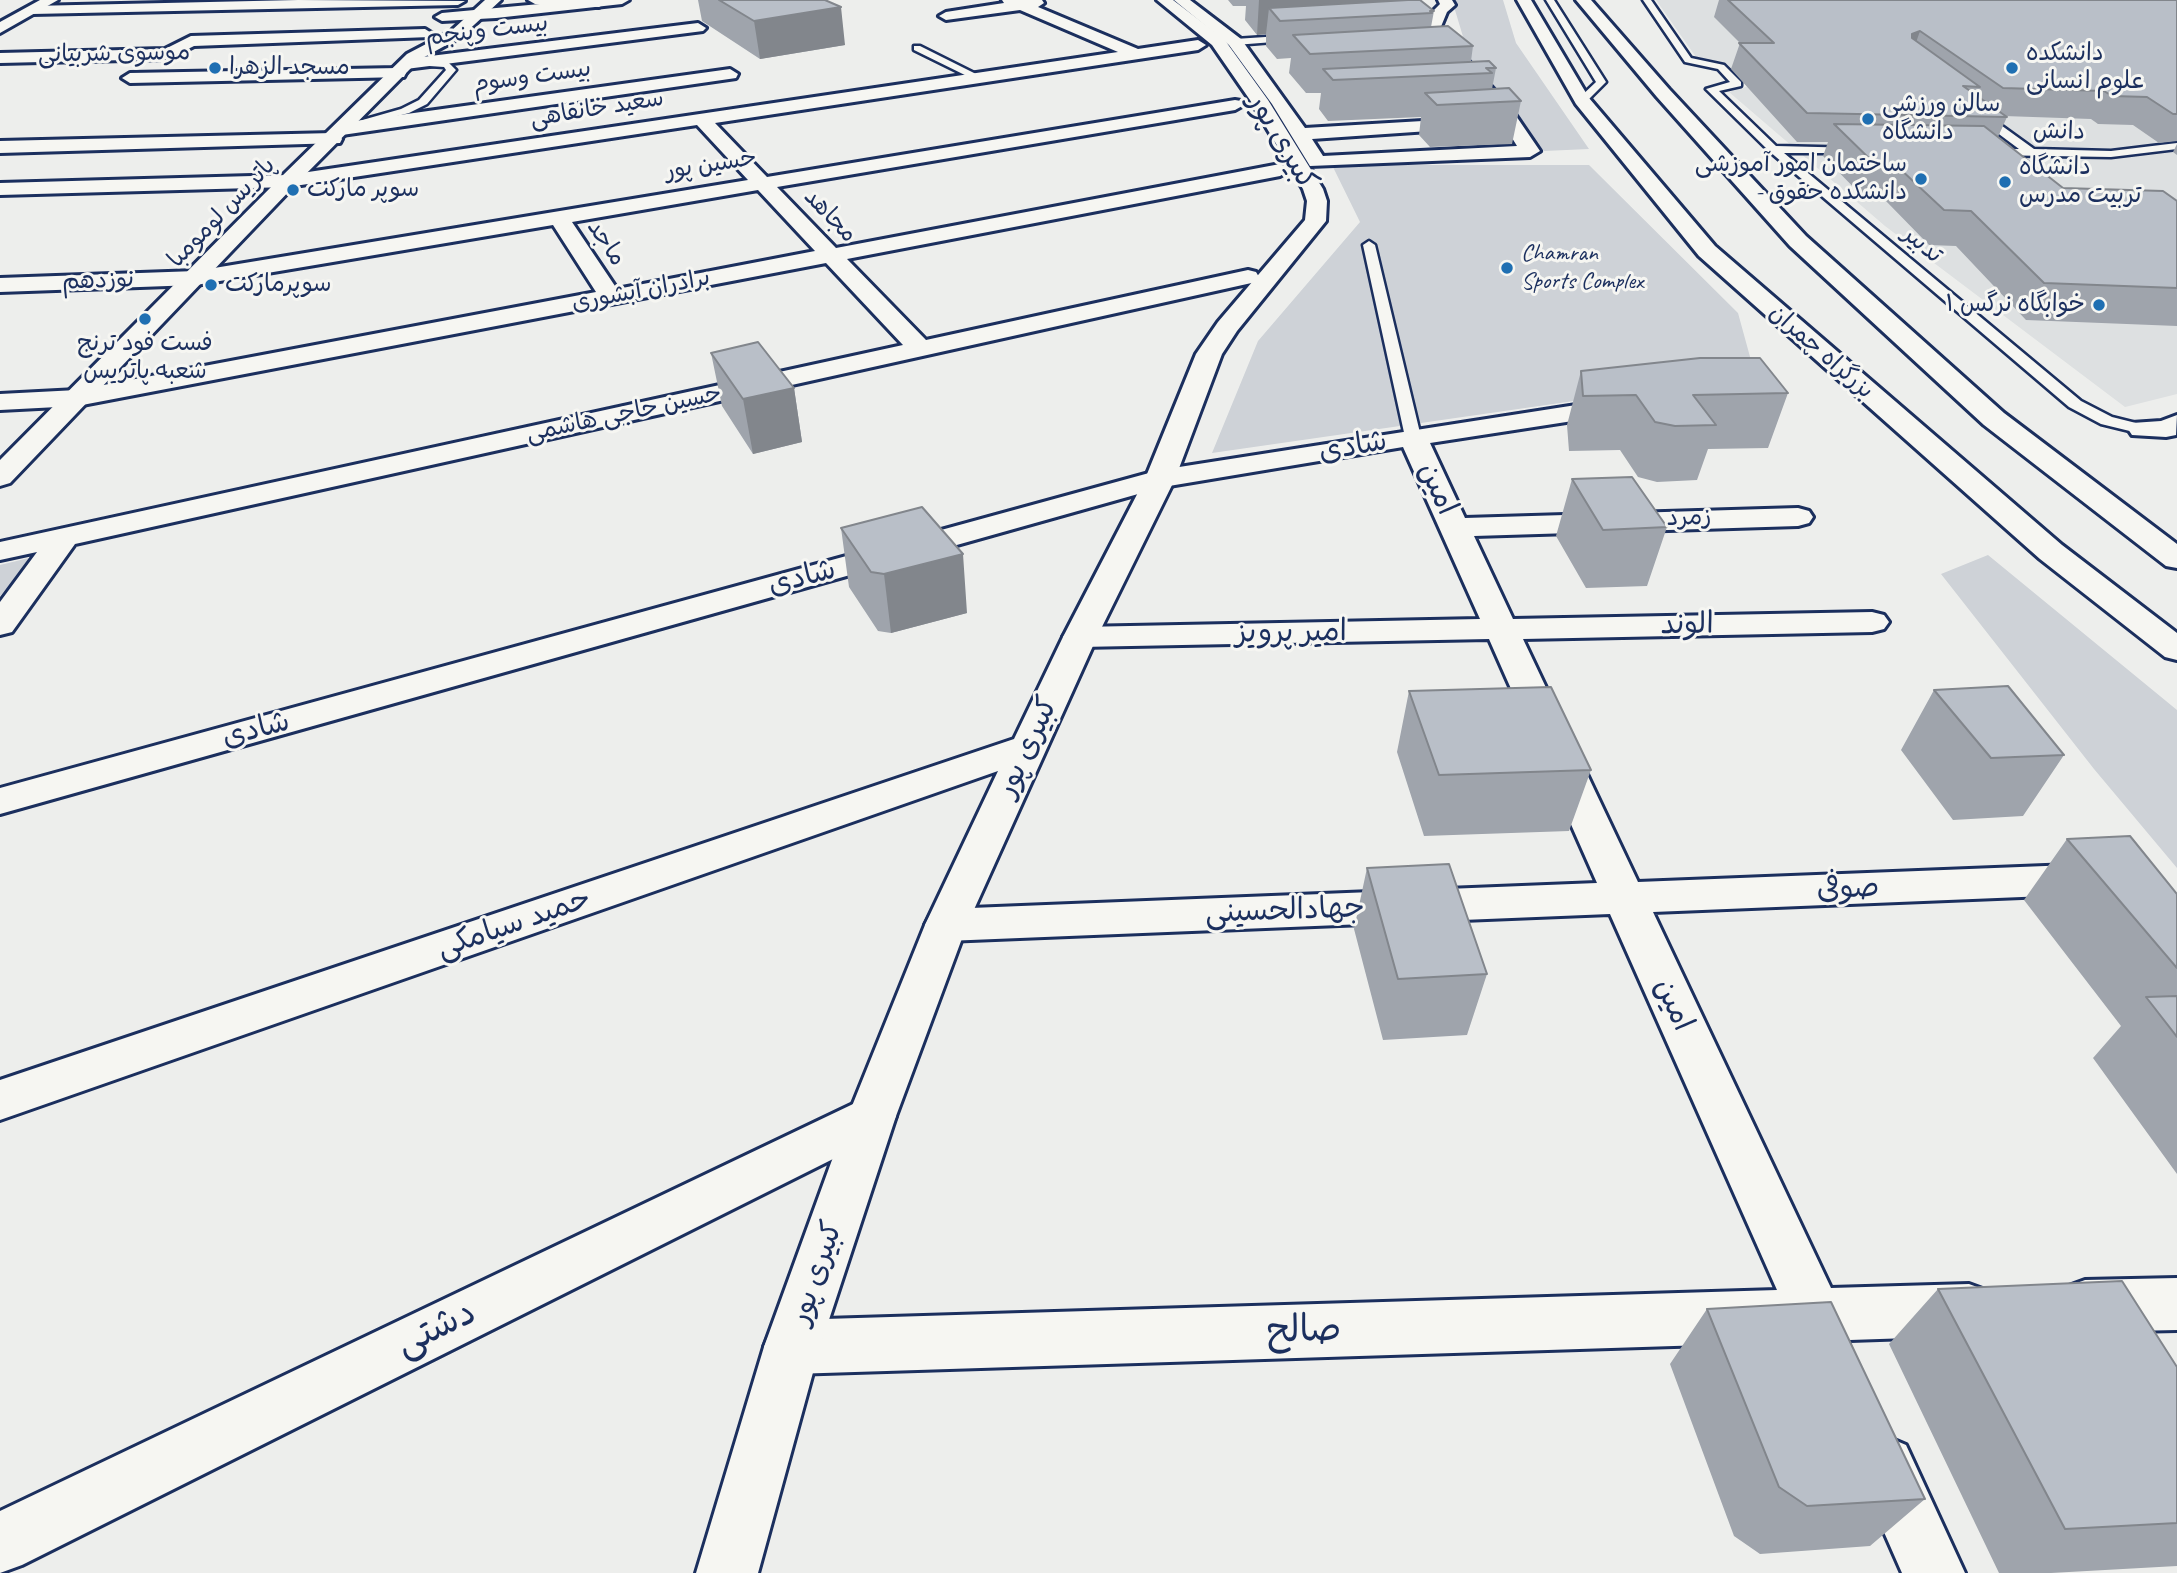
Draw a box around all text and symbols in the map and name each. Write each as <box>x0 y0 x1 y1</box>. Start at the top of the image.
street label: بیست وپنجم <box>424 9 550 53</box>
street label: موسوی شربیانی <box>38 38 190 70</box>
place label: دانشکده علوم انسانی <box>2026 40 2144 96</box>
place label: مسجد الزهرا <box>229 54 350 82</box>
street label: بیست وسوم <box>471 54 593 100</box>
marker: مسجد الزهرا <box>207 60 223 76</box>
marker: دانشکده علوم انسانی <box>2004 60 2020 76</box>
street label: سعید خانقاهی <box>528 84 666 134</box>
street label: کبیری پور <box>1239 87 1325 197</box>
place label: سالن ورزشی دانشگاه <box>1882 91 2000 147</box>
marker: سالن ورزشی دانشگاه <box>1860 111 1876 127</box>
street label: دانش <box>2033 117 2085 147</box>
street label: حسین پور <box>663 144 759 186</box>
place label: ساختمان امور آموزشی - دانشکده حقوق <box>1695 151 1907 207</box>
street label: پاتریس لومومبا <box>162 152 282 274</box>
place label: دانشگاه تربیت مدرس <box>2019 154 2142 210</box>
marker: ساختمان امور آموزشی - دانشکده حقوق <box>1913 171 1929 187</box>
marker: دانشگاه تربیت مدرس <box>1997 174 2013 190</box>
place label: سوپر مارکت <box>307 176 419 204</box>
marker: سوپر مارکت <box>285 182 301 198</box>
street label: مجاهد <box>797 183 863 249</box>
street label: ماجد <box>580 214 632 272</box>
street label: تدبیر <box>1896 220 1948 270</box>
place label: Chamran Sports Complex <box>1521 240 1643 296</box>
marker: Chamran Sports Complex <box>1499 260 1515 276</box>
street label: برادران آبشوری <box>569 263 713 319</box>
street label: نوزدهم <box>61 265 135 297</box>
place label: سوپرمارکت <box>225 271 331 299</box>
marker: سوپرمارکت <box>203 277 219 293</box>
place label: خوابگاه نرگس ۱ <box>1946 291 2085 319</box>
marker: خوابگاه نرگس ۱ <box>2091 297 2107 313</box>
street label: بزرگراه چمران <box>1763 299 1879 405</box>
marker: فست فود ترنج شعبه پاتریس <box>137 311 153 327</box>
place label: فست فود ترنج شعبه پاتریس <box>77 330 213 386</box>
street label: حسین حاجی هاشمی <box>524 379 724 449</box>
street label: شادی <box>1316 423 1390 471</box>
street label: امین <box>1409 457 1465 521</box>
street label: زمرد <box>1666 503 1712 533</box>
street label: شادی <box>764 552 840 604</box>
street label: الوند <box>1660 607 1714 643</box>
street label: امیر پرویز <box>1235 614 1347 652</box>
street label: کبیری پور <box>989 691 1067 803</box>
street label: شادی <box>218 704 294 756</box>
street label: صوفی <box>1816 870 1880 908</box>
street label: حمید سیامکی <box>432 881 596 967</box>
street label: جهادالحسینی <box>1205 890 1365 932</box>
street label: امین <box>1645 973 1701 1037</box>
street label: کبیری پور <box>783 1216 851 1330</box>
street label: دشتی <box>389 1291 483 1367</box>
street label: صالح <box>1266 1308 1342 1354</box>

